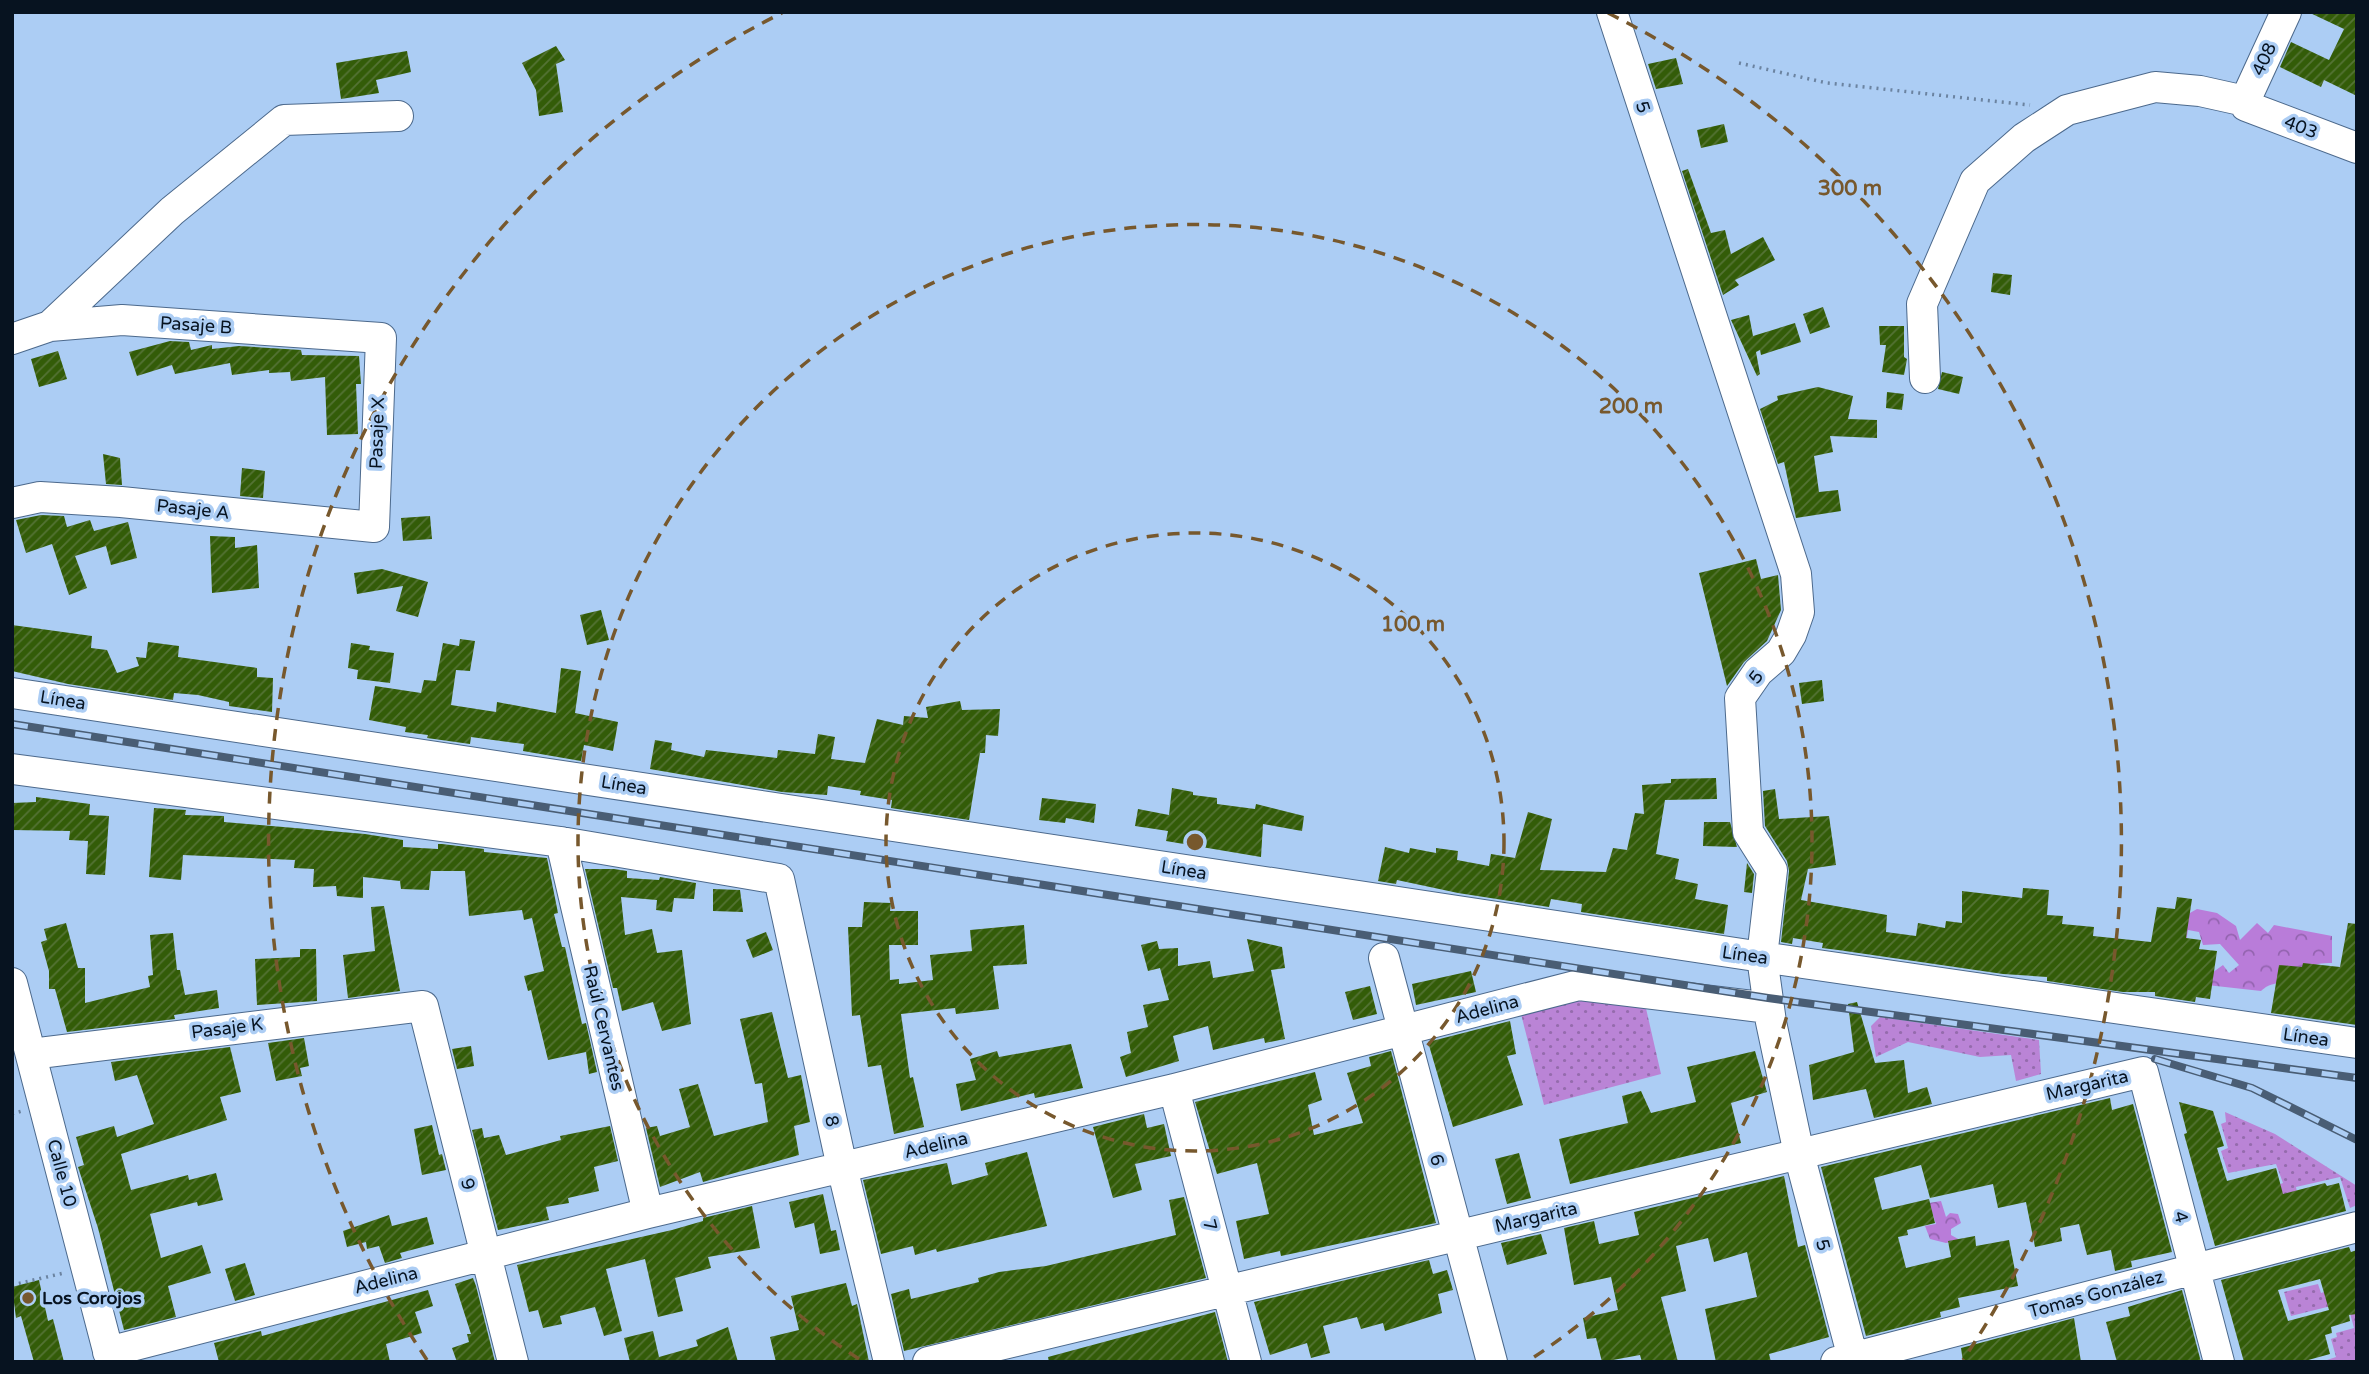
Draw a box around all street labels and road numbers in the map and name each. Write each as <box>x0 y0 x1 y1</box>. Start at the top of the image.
street label: 408 <box>2247 39 2281 79</box>
street label: 5 <box>1631 98 1655 116</box>
street label: 403 <box>2281 111 2321 143</box>
street label: Pasaje B <box>159 312 233 338</box>
street label: Pasaje X <box>365 397 389 469</box>
street label: Pasaje A <box>155 494 231 524</box>
street label: 5 <box>1744 666 1768 688</box>
street label: Línea <box>39 686 87 714</box>
street label: Línea <box>600 771 648 799</box>
street label: Línea <box>1160 856 1208 884</box>
street label: Línea <box>1721 941 1769 969</box>
street label: Raúl Cervantes <box>579 963 629 1093</box>
street label: Adelina <box>1453 990 1521 1028</box>
street label: Pasaje K <box>190 1013 264 1043</box>
street label: Línea <box>2282 1023 2330 1051</box>
street label: Margarita <box>2044 1065 2130 1105</box>
street label: 8 <box>820 1113 844 1129</box>
street label: Adelina <box>902 1127 970 1163</box>
street label: Calle 10 <box>42 1137 82 1209</box>
street label: 6 <box>1425 1152 1449 1168</box>
street label: 9 <box>456 1176 480 1192</box>
street label: Margarita <box>1493 1197 1579 1237</box>
street label: 4 <box>2169 1209 2193 1225</box>
street label: 7 <box>1198 1217 1222 1233</box>
street label: 5 <box>1811 1237 1835 1253</box>
street label: Adelina <box>352 1261 420 1299</box>
street label: Tomas González <box>2026 1265 2166 1323</box>

